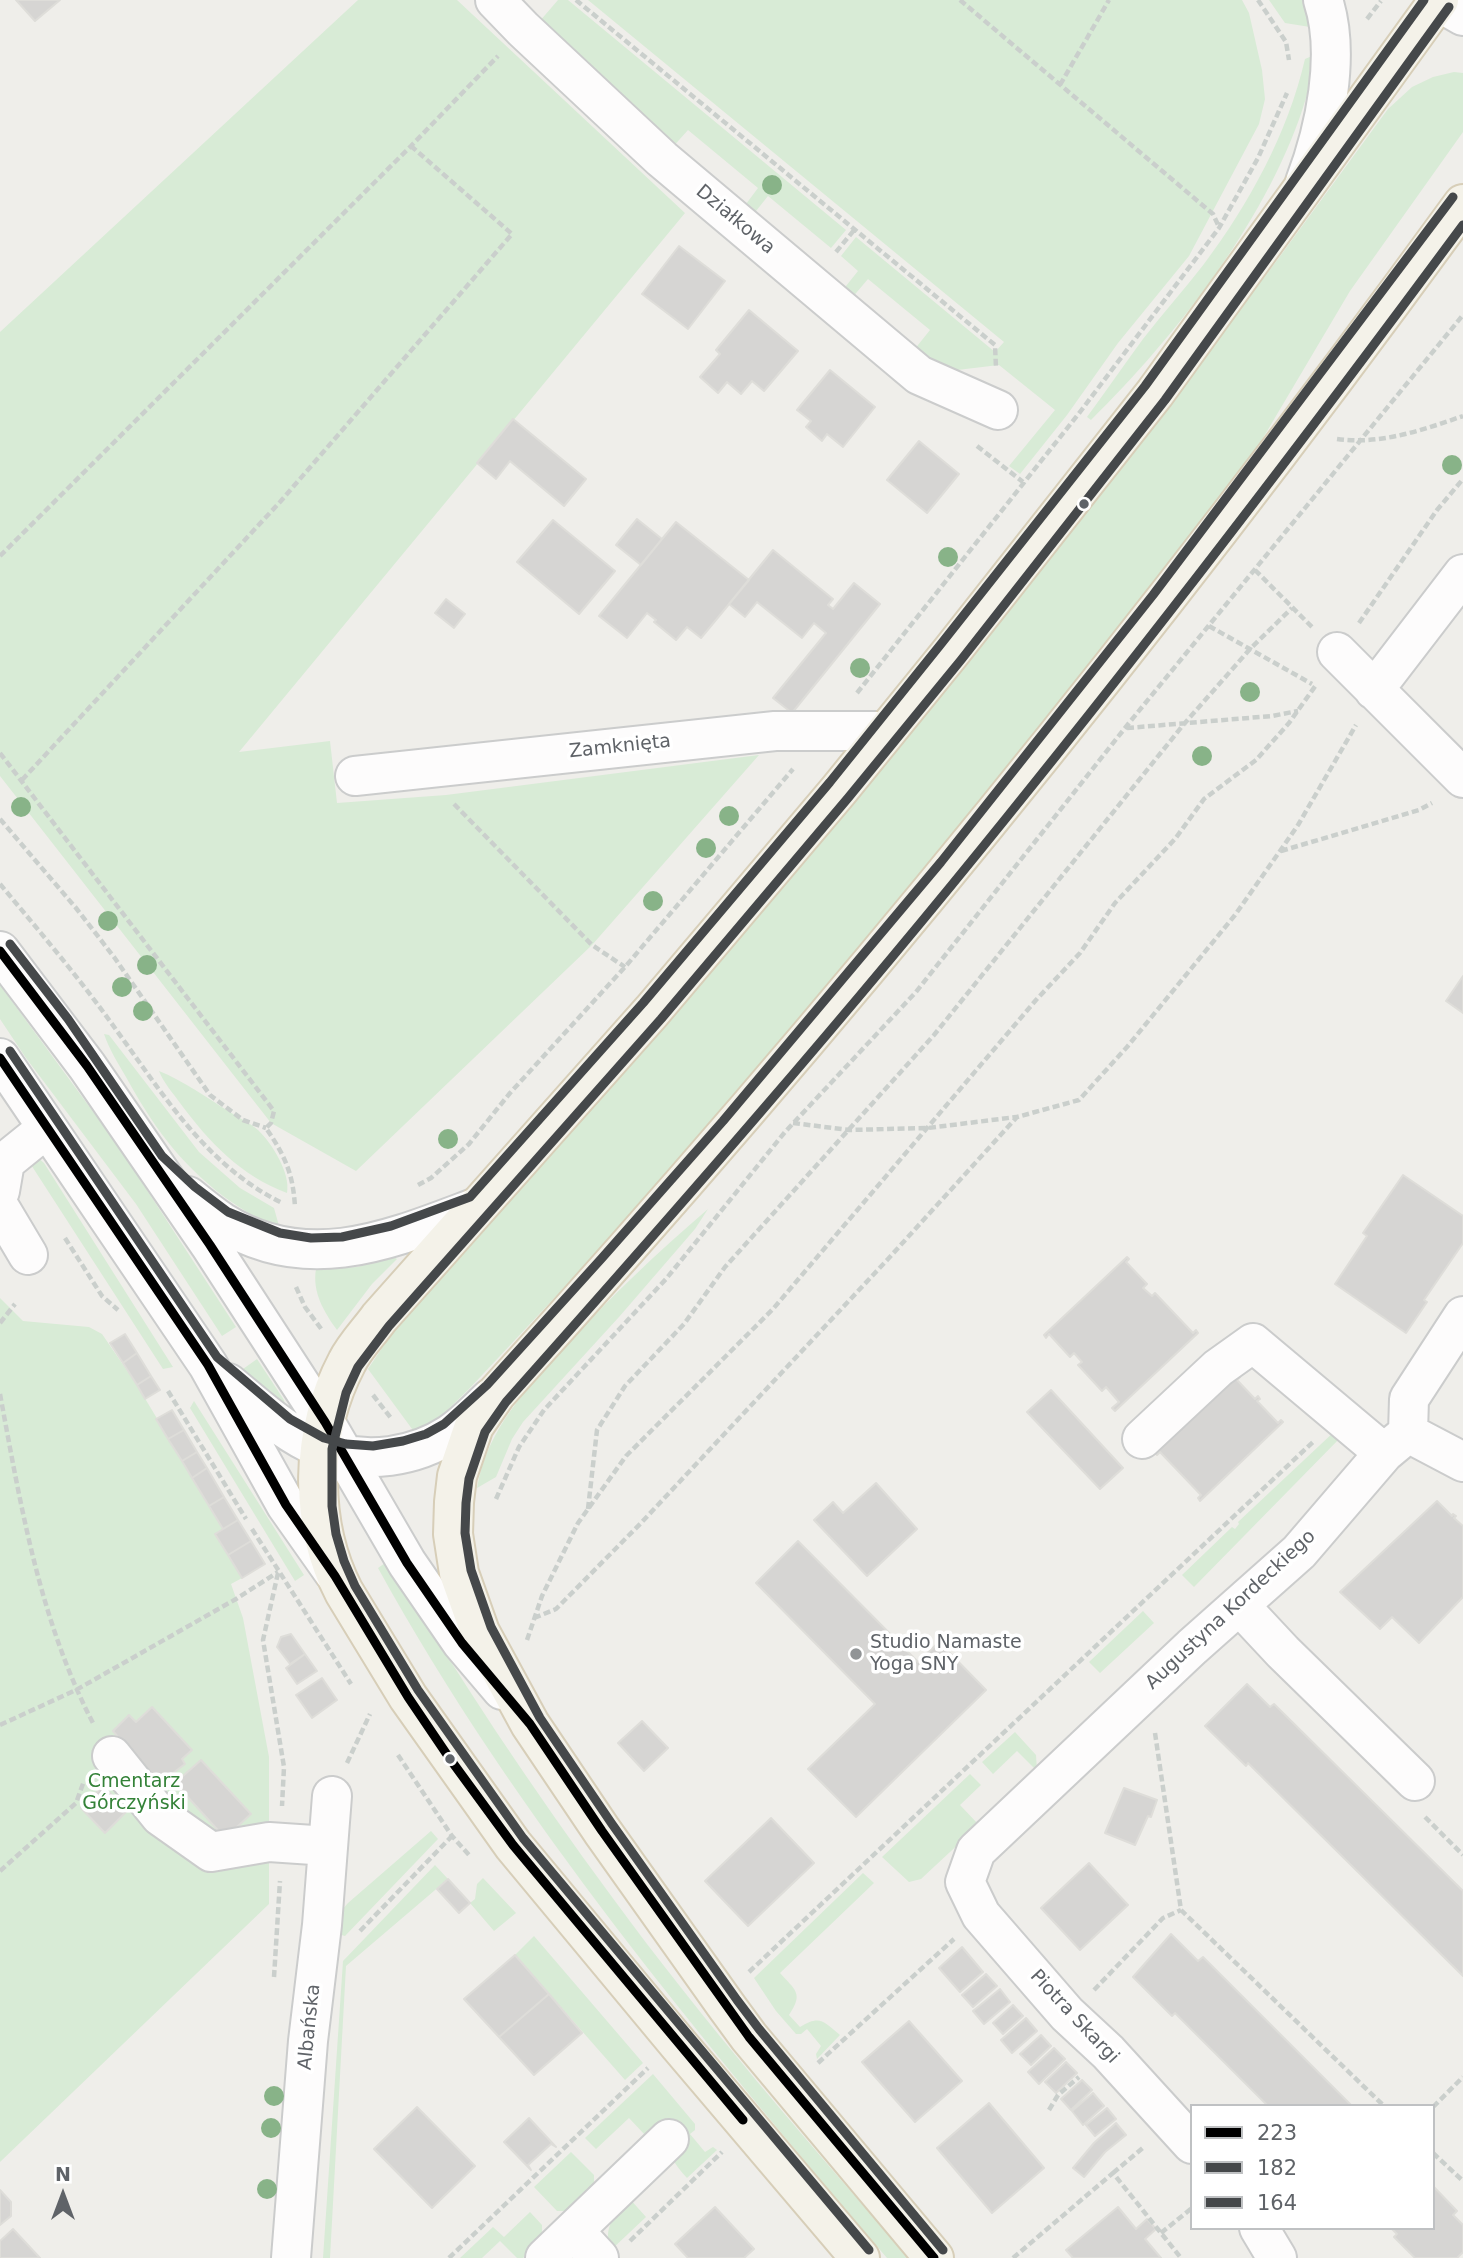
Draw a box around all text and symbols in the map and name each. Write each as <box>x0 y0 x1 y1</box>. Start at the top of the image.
street label: Działkowa <box>691 180 779 260</box>
unlabelled marker <box>1077 497 1091 511</box>
street label: Zamknięta <box>568 730 672 764</box>
street label: Augustyna Kordeckiego <box>1141 1525 1321 1695</box>
place label: Studio Namaste Yoga SNY <box>870 1632 1022 1676</box>
marker: Studio Namaste Yoga SNY <box>848 1646 864 1662</box>
unlabelled marker <box>443 1752 457 1766</box>
park label: Cmentarz Górczyński <box>82 1771 186 1815</box>
street label: Piotra Skargi <box>1025 1965 1123 2069</box>
street label: Albańska <box>294 1983 326 2071</box>
legend <box>1190 2104 1435 2230</box>
text: 223 <box>1257 2121 1297 2145</box>
text: 182 <box>1257 2156 1297 2180</box>
north arrow <box>28 2160 98 2230</box>
text: N <box>55 2163 71 2185</box>
text: 164 <box>1257 2191 1297 2215</box>

